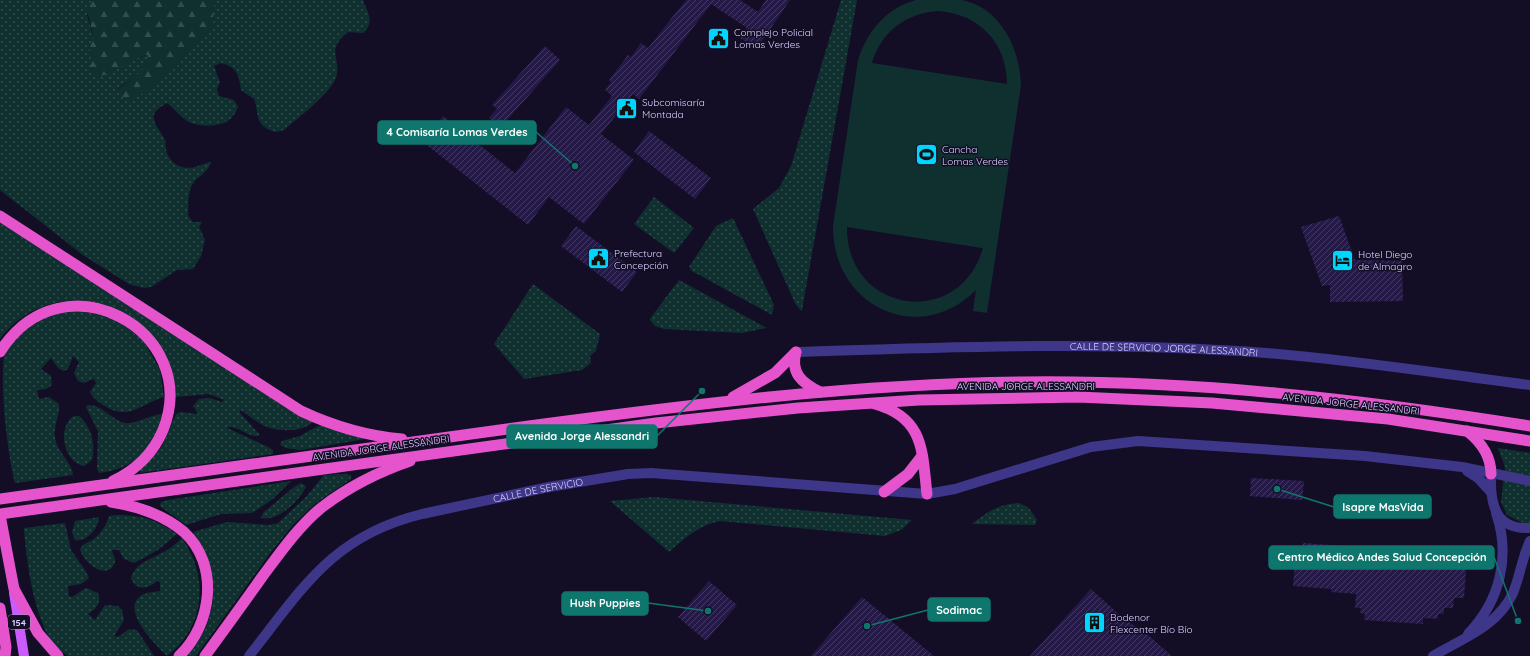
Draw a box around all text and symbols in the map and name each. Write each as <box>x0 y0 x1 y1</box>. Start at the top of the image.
public building icon: Complejo Policial Lomas Verdes <box>705 25 731 51</box>
place label: Complejo Policial Lomas Verdes <box>734 26 813 51</box>
public building icon: Subcomisaría Montada <box>613 95 639 121</box>
place label: Subcomisaría Montada <box>642 96 705 121</box>
callout: 4 Comisaría Lomas Verdes <box>378 121 536 144</box>
text: 4 Comisaría Lomas Verdes <box>386 125 528 139</box>
sports icon: Cancha Lomas Verdes <box>914 142 940 168</box>
place label: Cancha Lomas Verdes <box>942 143 1008 168</box>
public building icon: Prefectura Concepción <box>586 246 612 272</box>
place label: Prefectura Concepción <box>614 247 668 272</box>
hotel icon: Hotel Diego de Almagro <box>1330 247 1356 273</box>
place label: Hotel Diego de Almagro <box>1358 248 1412 273</box>
street label: CALLE DE SERVICIO JORGE ALESSANDRI <box>1070 339 1259 359</box>
street label: AVENIDA JORGE ALESSANDRI <box>957 380 1095 393</box>
street label: AVENIDA JORGE ALESSANDRI <box>1282 390 1420 418</box>
callout: Avenida Jorge Alessandri <box>507 425 657 448</box>
text: Avenida Jorge Alessandri <box>515 429 649 443</box>
street label: AVENIDA JORGE ALESSANDRI <box>312 432 450 464</box>
street label: CALLE DE SERVICIO <box>492 475 584 505</box>
callout: Isapre MasVida <box>1334 495 1431 518</box>
text: Isapre MasVida <box>1342 500 1424 514</box>
callout: Centro Médico Andes Salud Concepción <box>1269 546 1494 569</box>
text: Centro Médico Andes Salud Concepción <box>1278 550 1486 564</box>
callout: Hush Puppies <box>562 592 648 615</box>
text: Hush Puppies <box>570 596 640 610</box>
callout: Sodimac <box>928 598 990 621</box>
text: Sodimac <box>936 603 982 617</box>
building icon: Bodenor Flexcenter Bío Bío <box>1082 610 1108 636</box>
place label: Bodenor Flexcenter Bío Bío <box>1110 611 1192 636</box>
road number: 154 <box>8 615 30 629</box>

